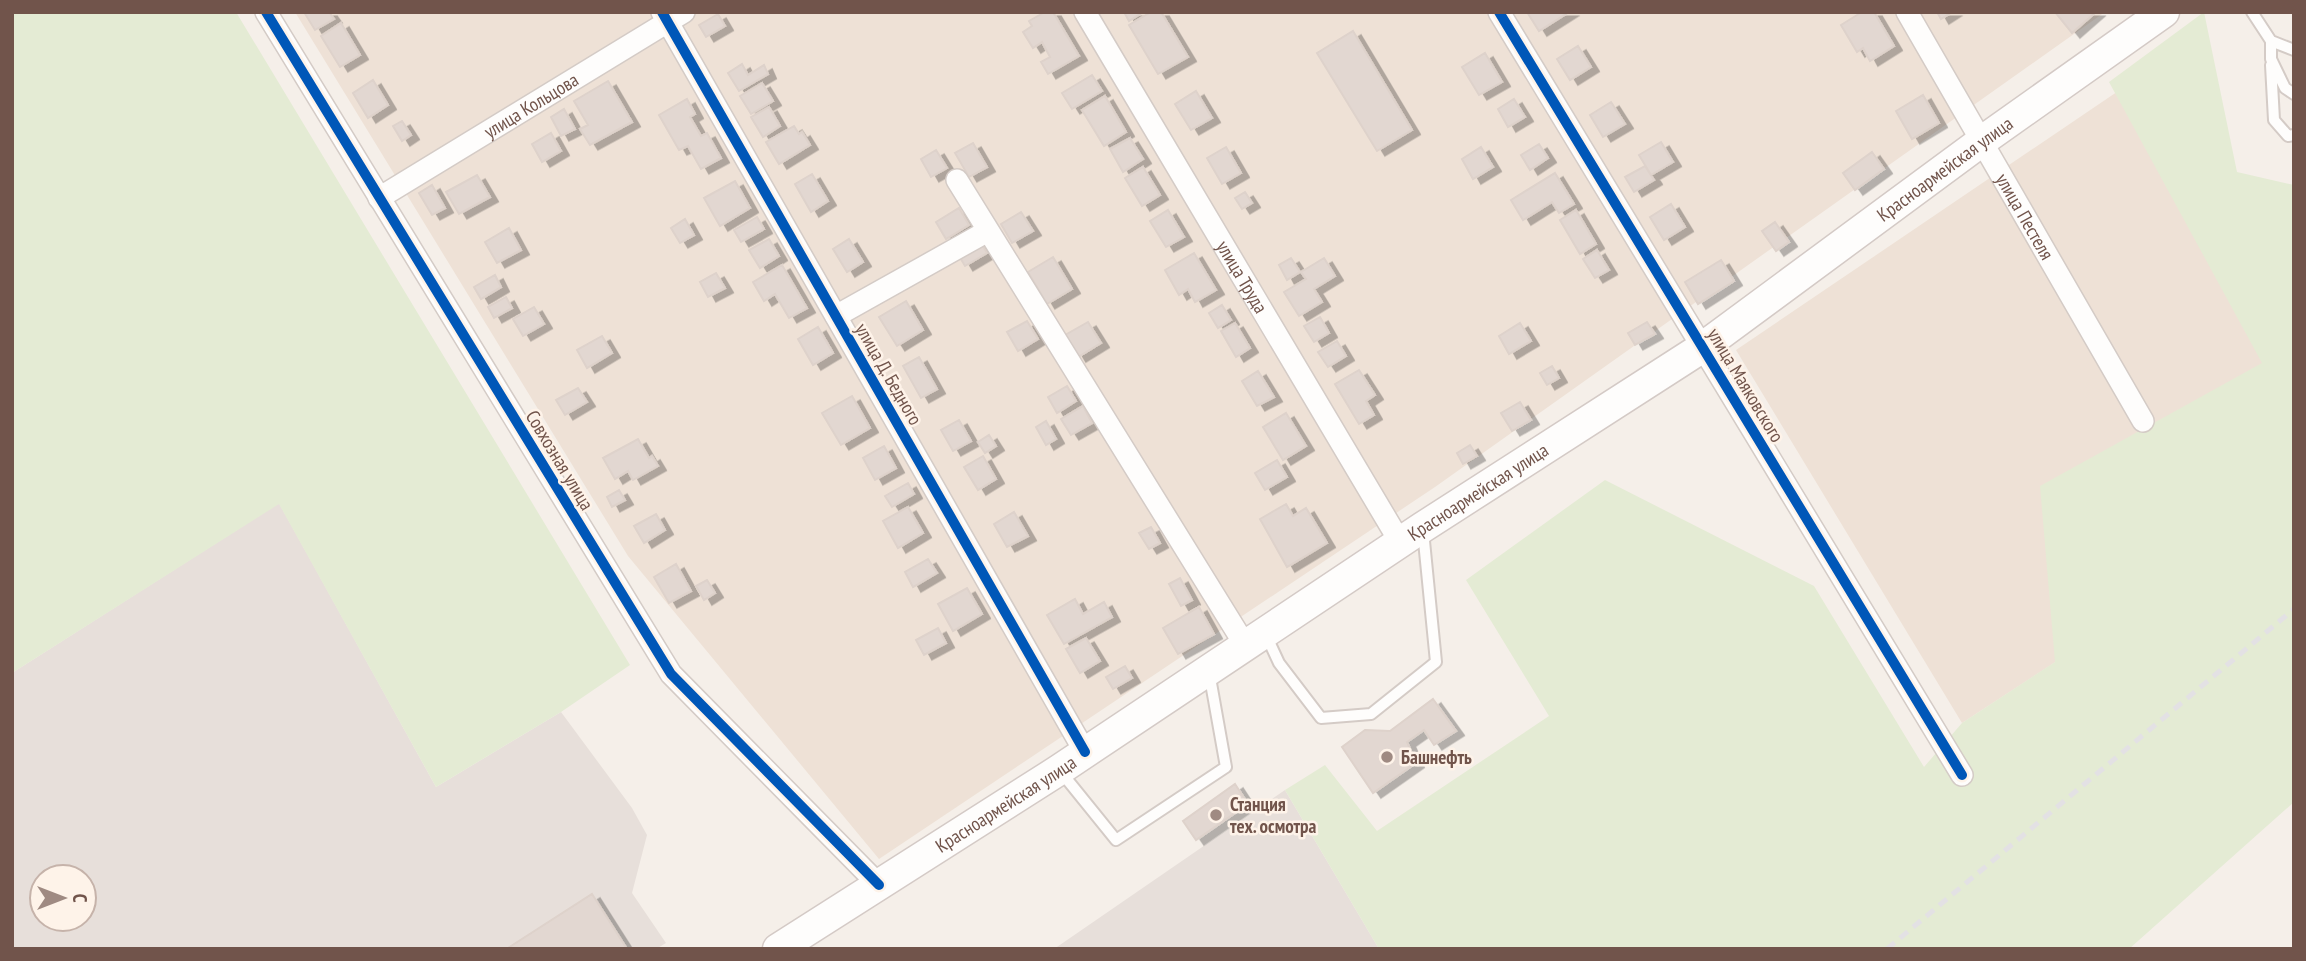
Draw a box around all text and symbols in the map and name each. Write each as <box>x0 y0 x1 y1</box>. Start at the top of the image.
street label: улица Кольцова <box>479 67 583 143</box>
street label: Красноармейская улица <box>1872 111 2017 227</box>
street label: улица Пестеля <box>1991 169 2059 264</box>
street label: улица Труда <box>1212 236 1273 317</box>
street label: улица Д. Бедного <box>850 319 928 429</box>
street label: улица Маяковского <box>1703 324 1789 446</box>
street label: Совхозная улица <box>521 406 599 514</box>
street label: Красноармейская улица <box>1403 438 1553 546</box>
place label: Башнефть <box>1401 745 1472 769</box>
marker: Башнефть <box>1379 749 1395 765</box>
street label: Красноармейская улица <box>931 750 1081 858</box>
place label: Станция тех. осмотра <box>1230 792 1317 838</box>
marker: Станция тех. осмотра <box>1208 807 1224 823</box>
north arrow <box>28 863 98 933</box>
text: С <box>68 894 92 903</box>

